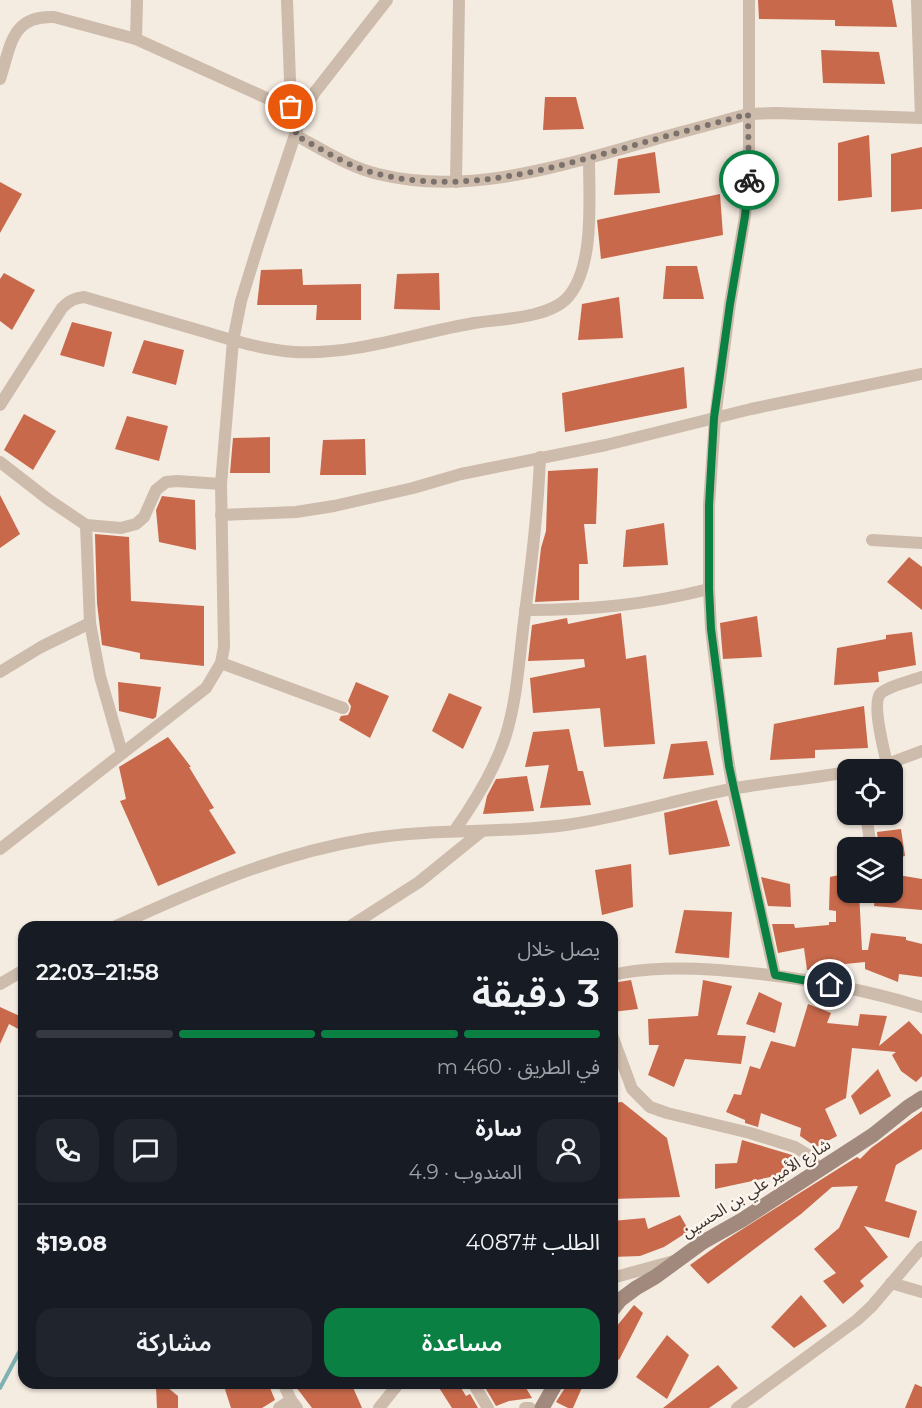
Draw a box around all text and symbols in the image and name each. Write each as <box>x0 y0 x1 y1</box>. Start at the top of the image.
pin <box>265 81 316 132</box>
icon: bag <box>274 90 307 123</box>
courier <box>719 150 779 210</box>
icon: bike <box>733 164 766 197</box>
map controls <box>837 759 903 903</box>
button: locate <box>837 759 903 825</box>
button: layers <box>837 837 903 903</box>
text: يصل خلال <box>518 937 600 961</box>
text: 21:58–22:03 <box>36 959 159 986</box>
pin <box>804 959 855 1010</box>
icon: home <box>813 968 846 1001</box>
text: 3 دقيقة <box>472 969 600 1017</box>
text: في الطريق · 460 m <box>437 1055 600 1079</box>
text: سارة <box>476 1115 522 1142</box>
button: phone <box>36 1119 99 1182</box>
button: chat <box>114 1119 177 1182</box>
button: person <box>537 1119 600 1182</box>
street label: شارع الأمير علي بن الحسين <box>678 1134 835 1244</box>
text: المندوب · 4.9 <box>409 1160 522 1184</box>
text: الطلب #4087 <box>466 1229 600 1256</box>
text: $19.08 <box>36 1230 107 1257</box>
button: مشاركة <box>36 1308 312 1377</box>
button: مساعدة <box>324 1308 600 1377</box>

